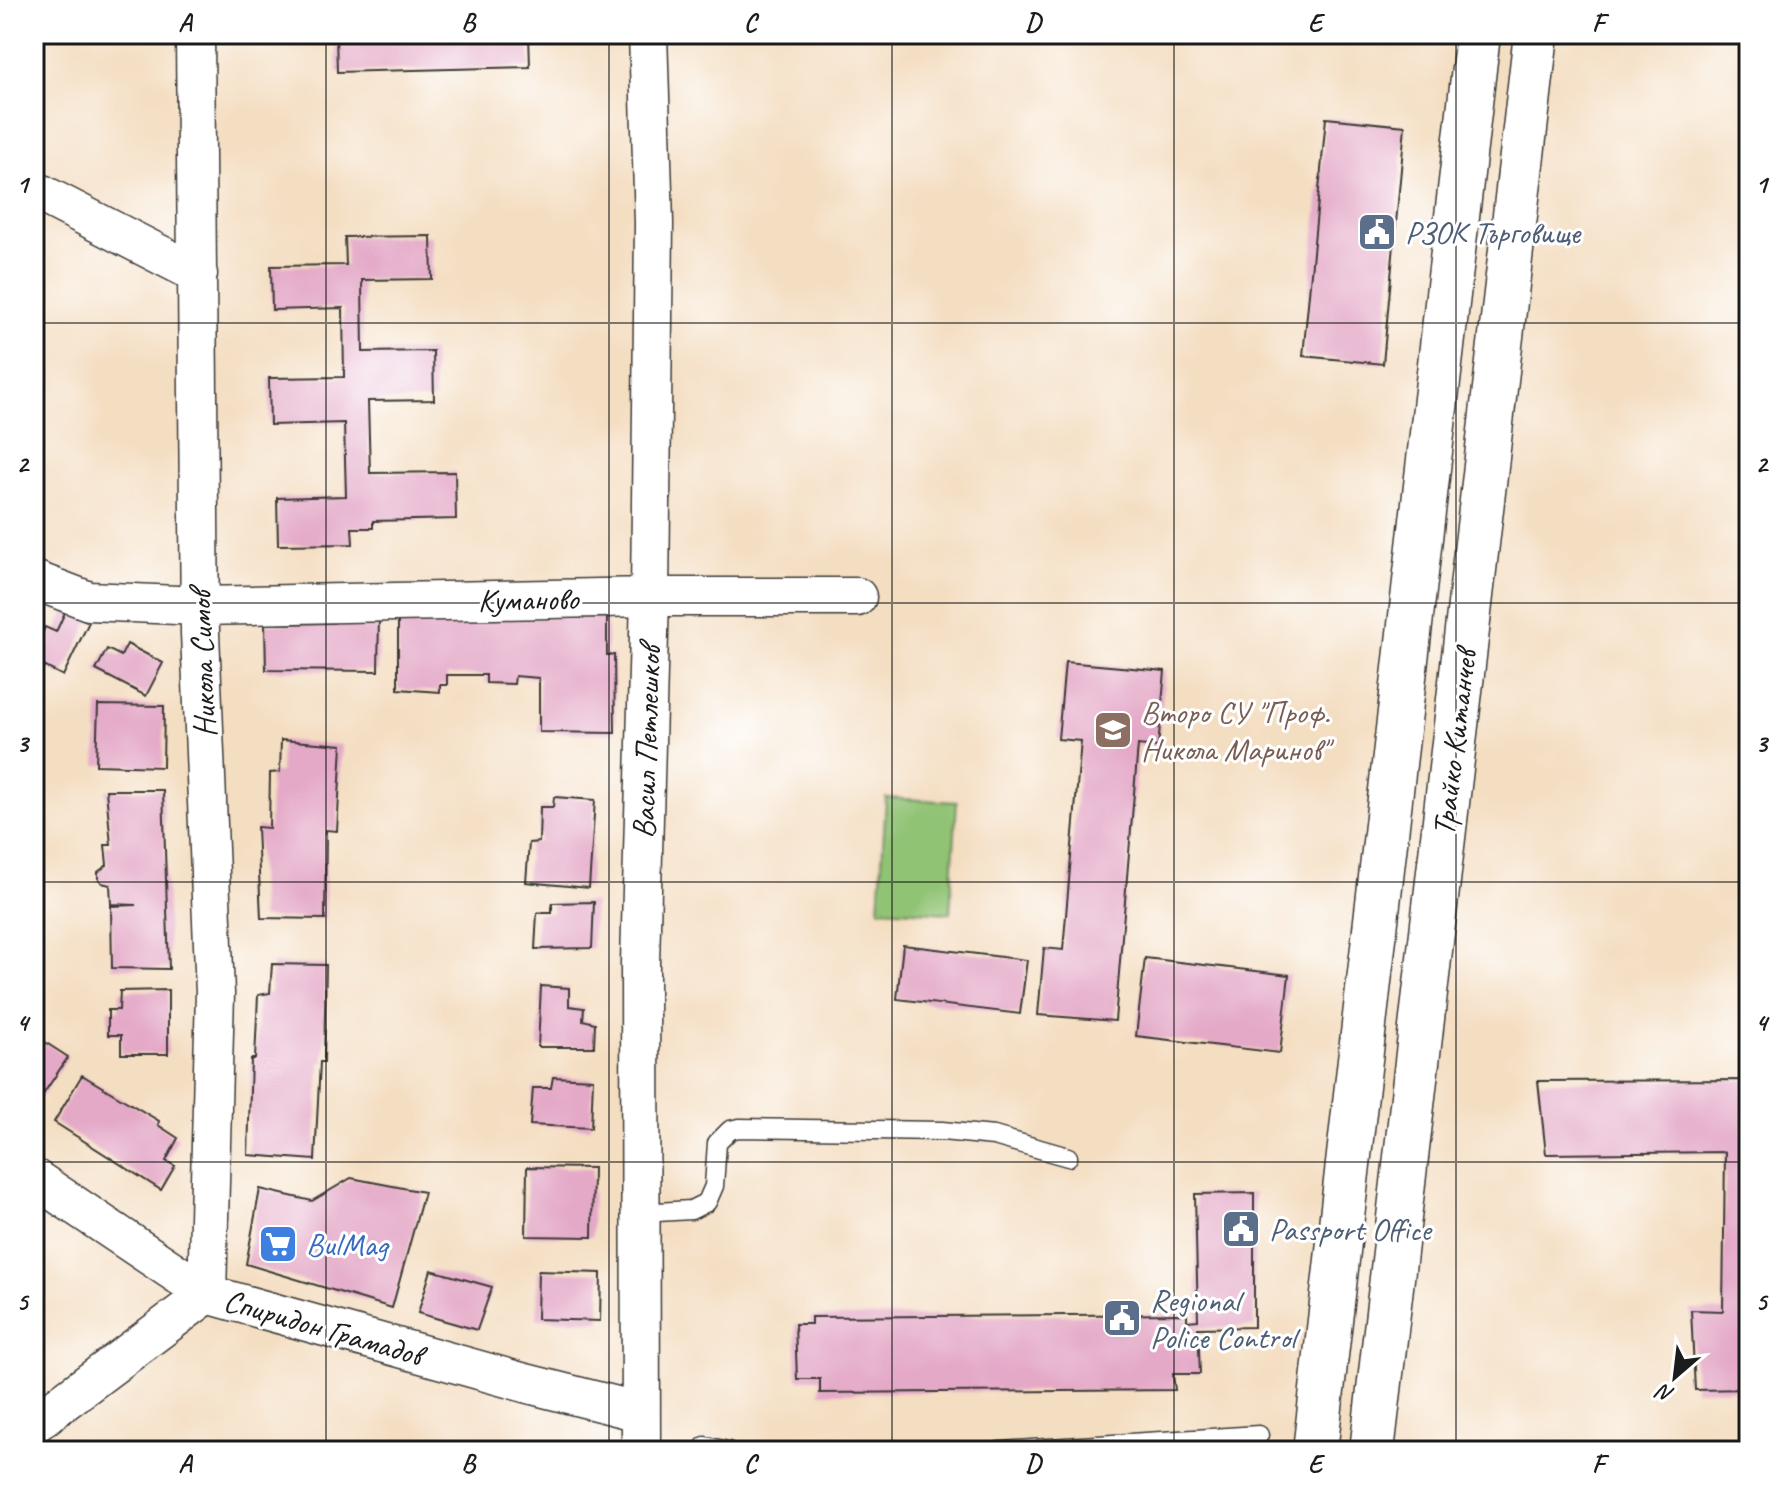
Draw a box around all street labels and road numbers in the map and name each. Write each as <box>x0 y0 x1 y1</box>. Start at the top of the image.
street label: Куманово <box>477 578 580 621</box>
street label: Никола Симов <box>179 583 226 738</box>
street label: Васил Петлешков <box>623 638 671 839</box>
street label: Трайко Китанчев <box>1423 642 1487 838</box>
street label: Спиридон Грамадов <box>219 1280 432 1377</box>

